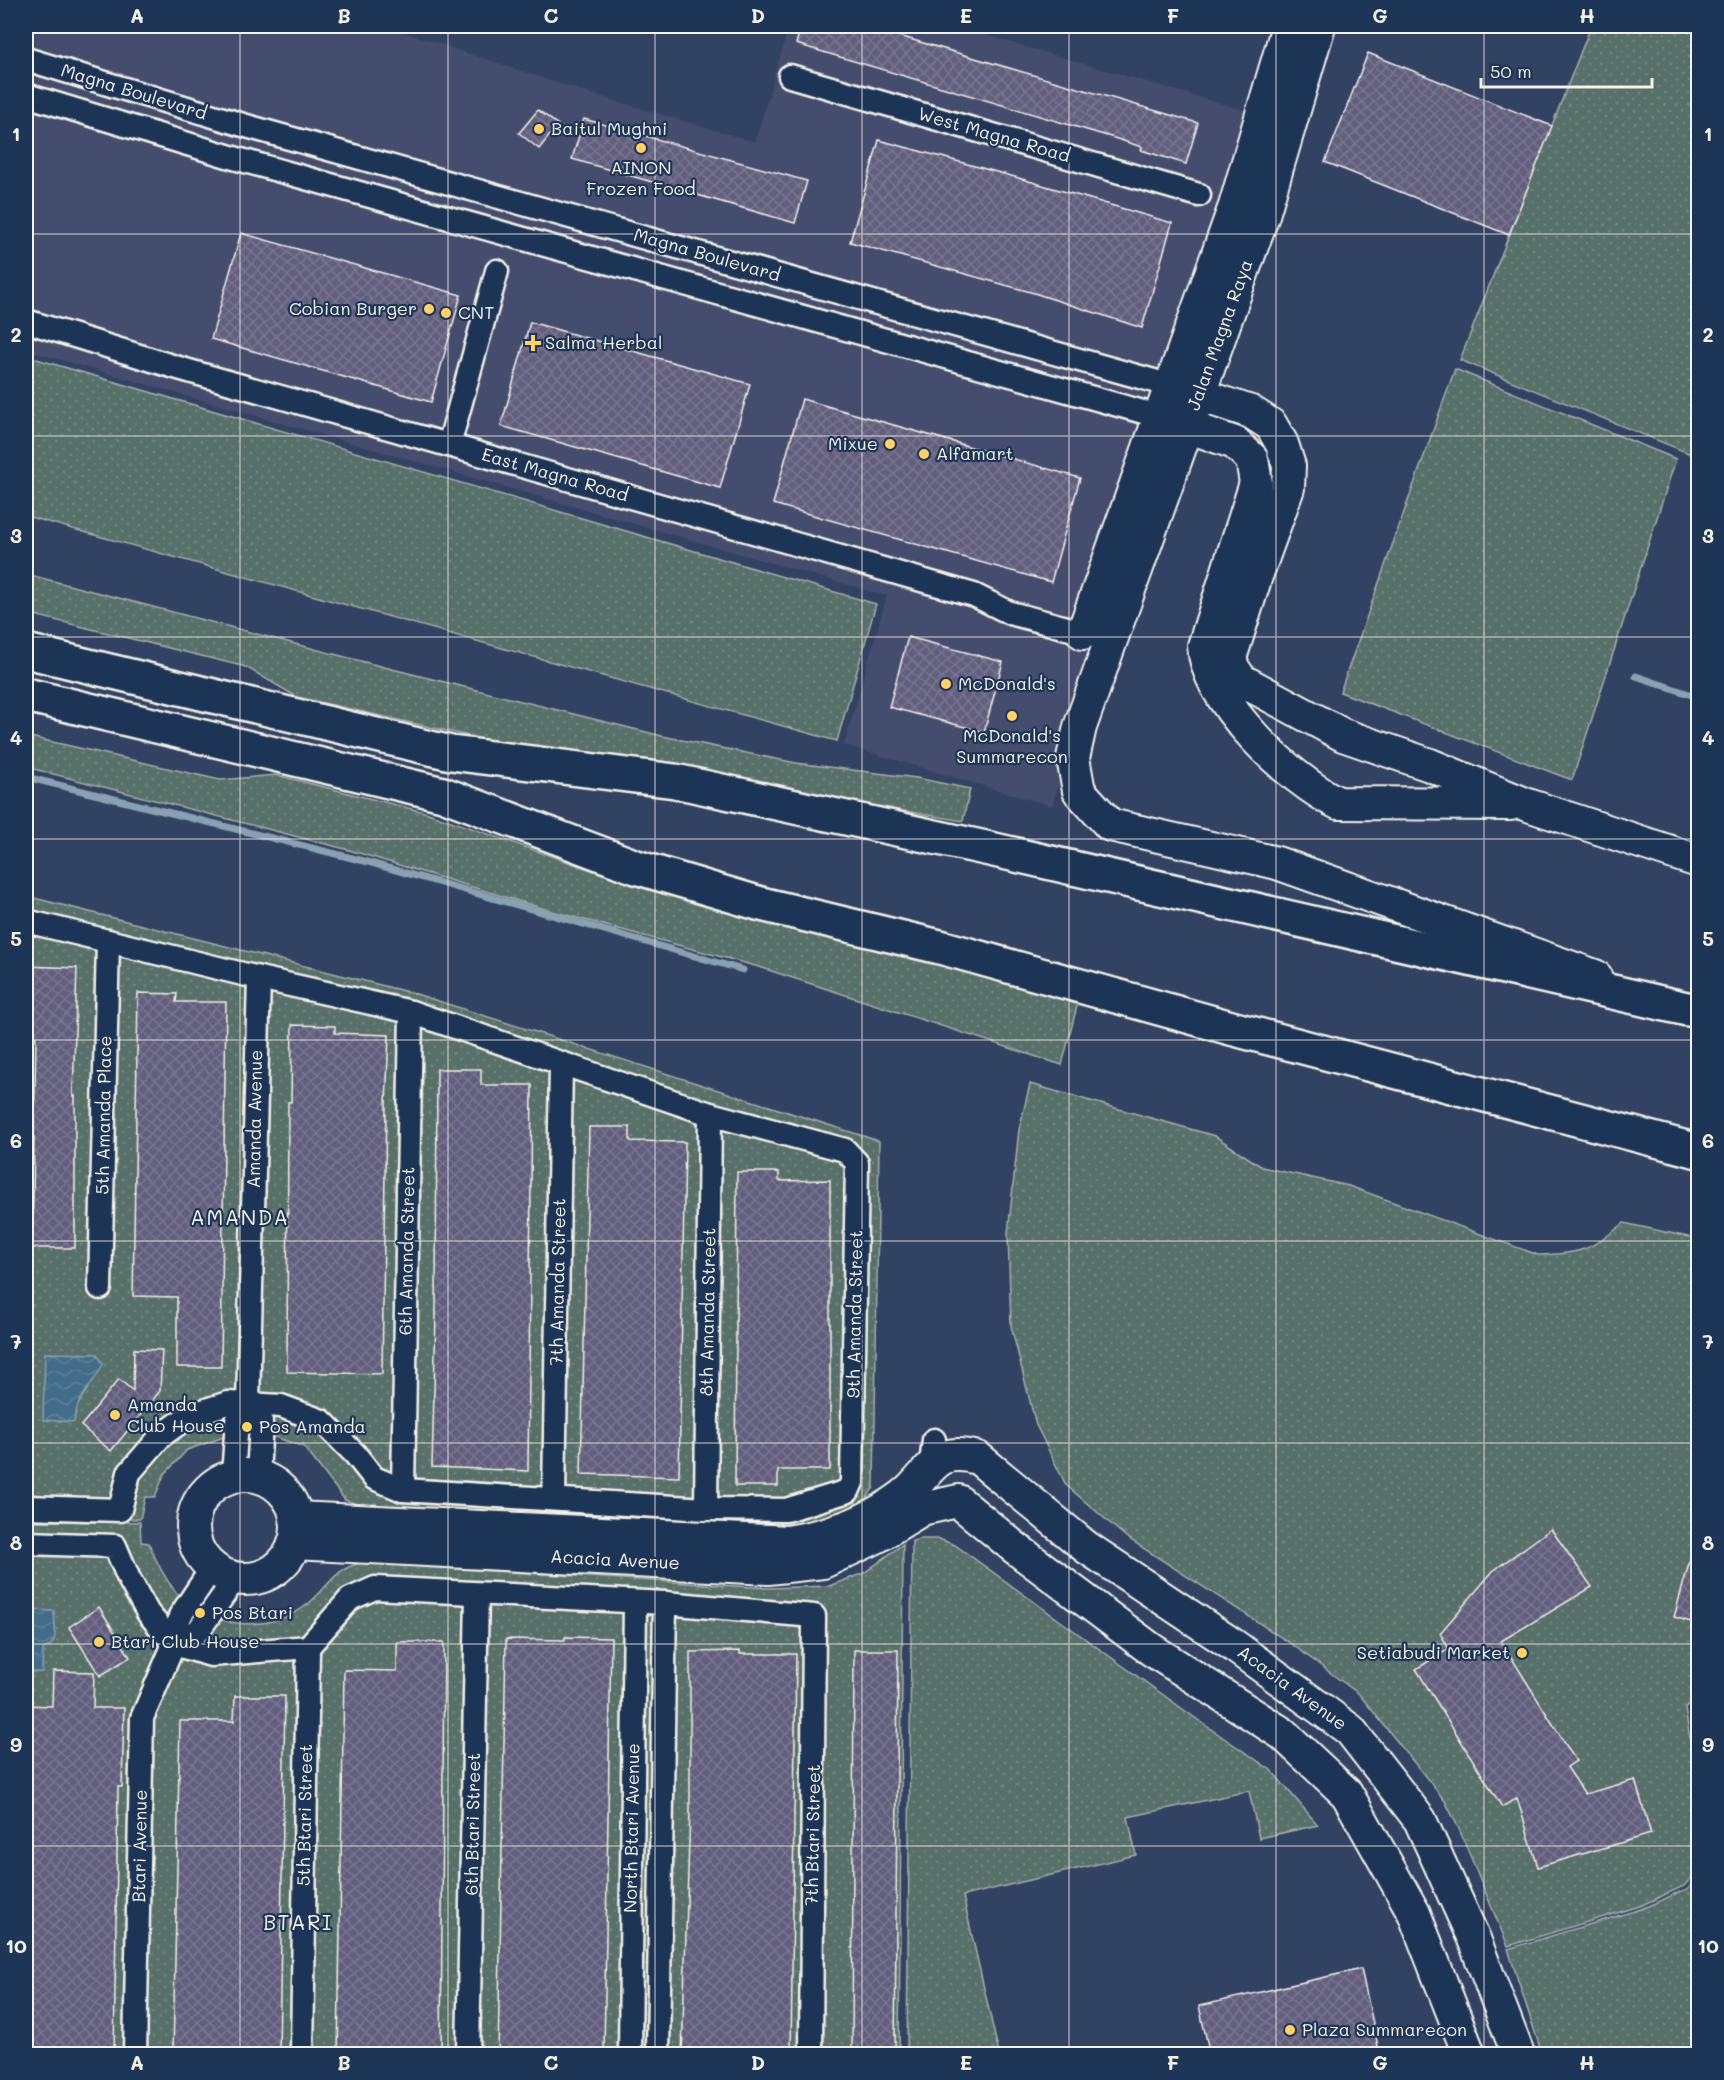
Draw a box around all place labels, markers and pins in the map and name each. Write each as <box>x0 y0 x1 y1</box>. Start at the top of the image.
place label: Baitul Mughni <box>551 116 667 140</box>
marker: Baitul Mughni <box>532 122 546 136</box>
marker: AINON Frozen Food <box>634 141 648 155</box>
place label: AINON Frozen Food <box>586 155 696 200</box>
place label: Cobian Burger <box>289 296 417 320</box>
place label: CNT <box>458 300 494 324</box>
marker: Cobian Burger <box>422 302 436 316</box>
marker: CNT <box>439 306 453 320</box>
place label: Salma Herbal <box>545 330 662 354</box>
marker: Salma Herbal <box>526 336 540 350</box>
place label: Mixue <box>828 431 878 455</box>
marker: Mixue <box>883 437 897 451</box>
place label: Alfamart <box>936 441 1014 465</box>
marker: Alfamart <box>917 447 931 461</box>
place label: McDonald's <box>958 671 1056 695</box>
marker: McDonald's <box>939 677 953 691</box>
marker: McDonald's Summarecon <box>1005 709 1019 723</box>
place label: McDonald's Summarecon <box>956 723 1068 768</box>
place label: Amanda Club House <box>127 1392 225 1437</box>
marker: Amanda Club House <box>108 1408 122 1422</box>
place label: Pos Amanda <box>259 1414 366 1438</box>
marker: Pos Amanda <box>240 1420 254 1434</box>
place label: Pos Btari <box>212 1600 293 1624</box>
marker: Pos Btari <box>193 1606 207 1620</box>
place label: Btari Club House <box>111 1629 259 1653</box>
marker: Btari Club House <box>92 1635 106 1649</box>
place label: Setiabudi Market <box>1357 1640 1510 1664</box>
marker: Setiabudi Market <box>1515 1646 1529 1660</box>
place label: Plaza Summarecon <box>1302 2017 1467 2041</box>
marker: Plaza Summarecon <box>1283 2023 1297 2037</box>

